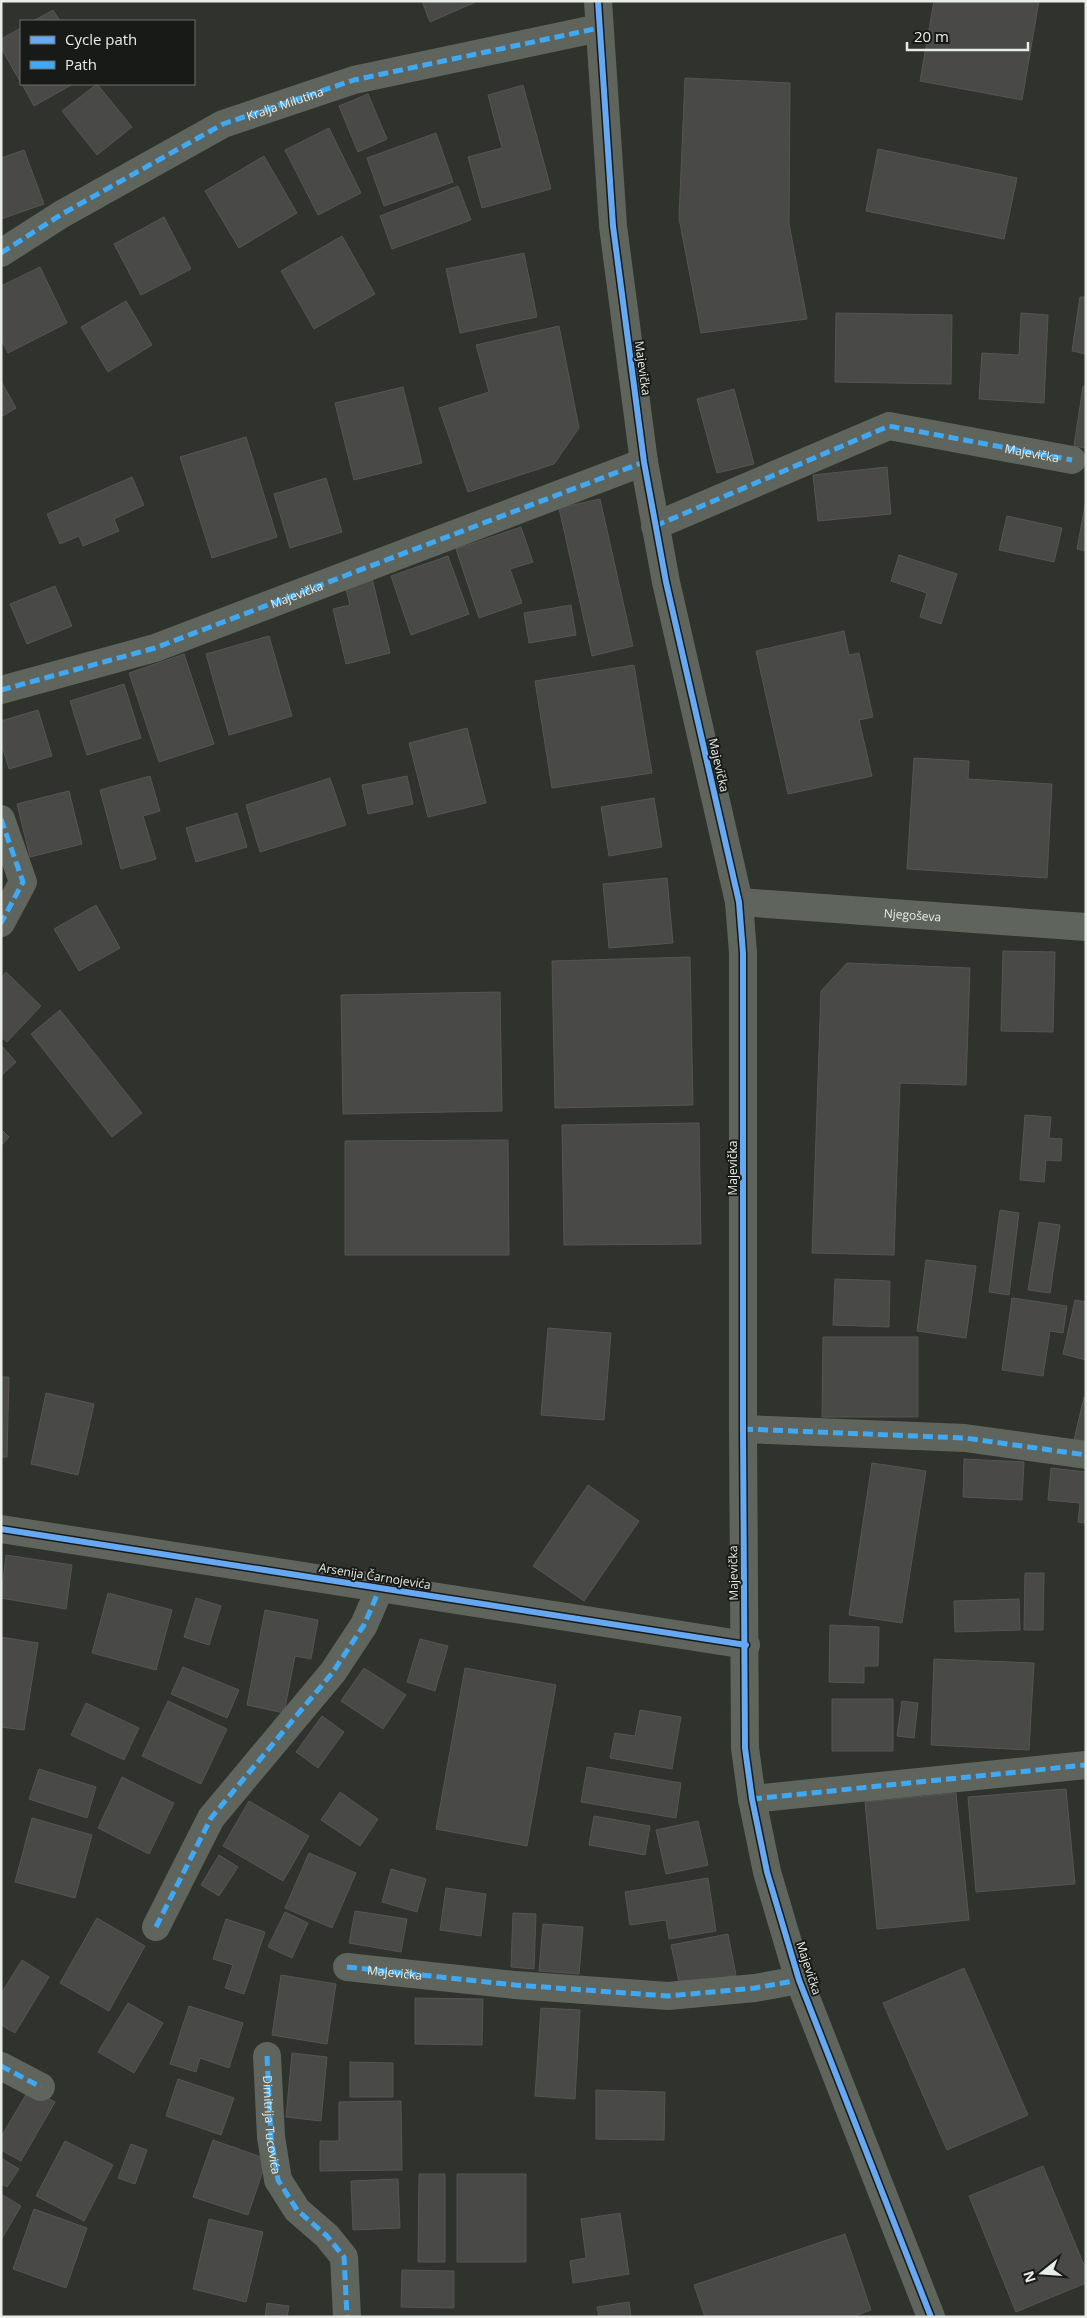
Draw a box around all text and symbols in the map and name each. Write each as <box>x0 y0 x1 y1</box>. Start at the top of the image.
legend <box>20 20 195 85</box>
scale bar <box>907 20 1028 52</box>
text: 20 m <box>914 26 949 46</box>
text: Cycle path <box>65 29 137 49</box>
text: Path <box>65 54 97 74</box>
street label: Kralja Milutina <box>244 82 326 124</box>
street label: Majevička <box>631 340 655 396</box>
street label: Majevička <box>1003 439 1061 466</box>
street label: Majevička <box>268 576 325 612</box>
street label: Majevička <box>705 736 733 794</box>
street label: Njegoševa <box>883 904 942 925</box>
street label: Majevička <box>724 1141 741 1195</box>
street label: Majevička <box>724 1545 742 1601</box>
street label: Arsenija Čarnojevića <box>318 1559 432 1593</box>
street label: Majevička <box>792 1939 826 1997</box>
street label: Majevička <box>366 1961 423 1983</box>
street label: Dimitrija Tucovića <box>259 2075 285 2175</box>
north arrow <box>1017 2248 1067 2298</box>
text: N <box>1018 2269 1040 2285</box>

